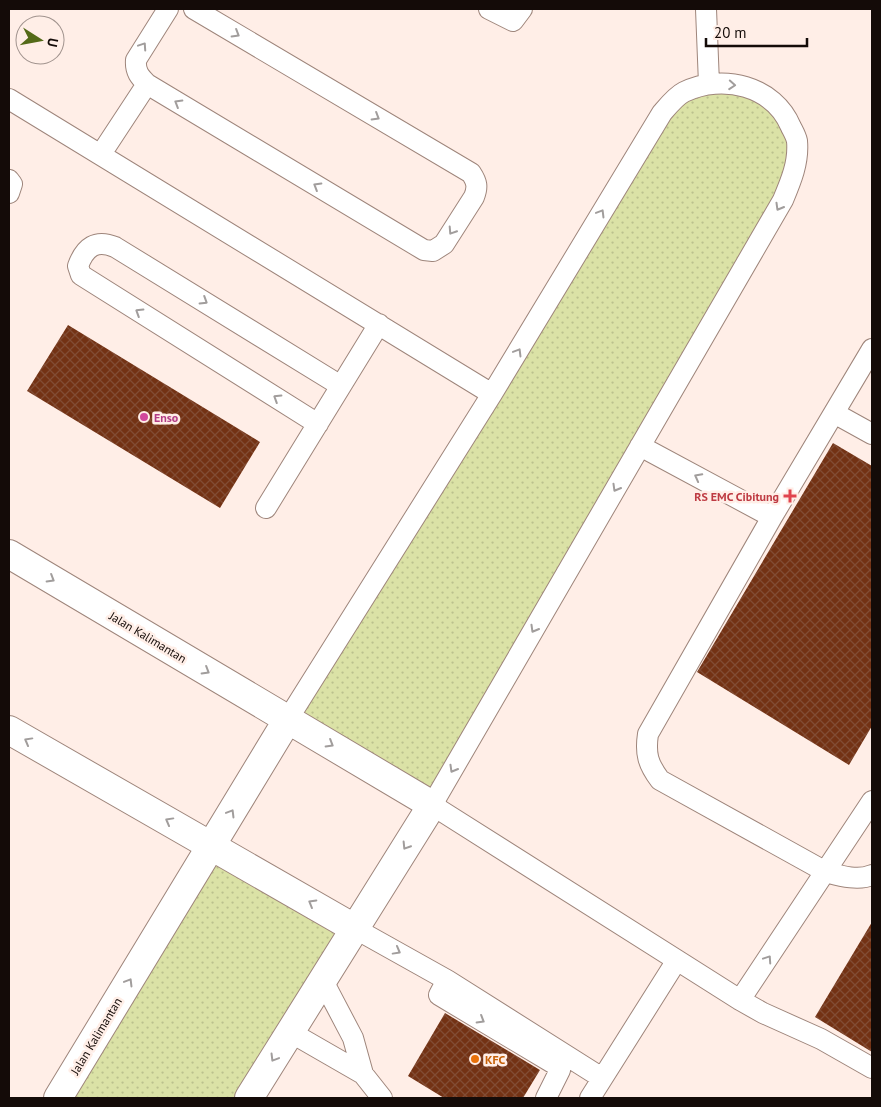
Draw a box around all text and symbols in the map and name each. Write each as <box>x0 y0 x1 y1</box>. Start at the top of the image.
north arrow <box>15 15 65 65</box>
scale bar <box>706 15 807 47</box>
text: 20 m <box>714 23 747 42</box>
one-way arrow <box>231 27 240 37</box>
text: U <box>43 36 62 49</box>
one-way arrow <box>137 42 146 52</box>
one-way arrow <box>729 79 737 90</box>
one-way arrow <box>174 99 183 109</box>
one-way arrow <box>370 110 379 120</box>
one-way arrow <box>314 182 323 192</box>
one-way arrow <box>775 202 785 211</box>
one-way arrow <box>595 209 605 218</box>
one-way arrow <box>449 225 459 234</box>
one-way arrow <box>198 295 207 304</box>
one-way arrow <box>135 308 144 318</box>
one-way arrow <box>511 349 521 358</box>
one-way arrow <box>273 395 282 404</box>
place label: Enso <box>154 410 179 425</box>
marker: Enso <box>138 411 150 423</box>
one-way arrow <box>694 474 703 484</box>
one-way arrow <box>612 483 622 492</box>
place label: RS EMC Cibitung <box>694 489 779 504</box>
marker: RS EMC Cibitung <box>783 489 797 503</box>
one-way arrow <box>45 572 54 582</box>
street label: Jalan Kalimantan <box>106 608 189 666</box>
one-way arrow <box>531 623 541 632</box>
one-way arrow <box>200 664 209 674</box>
one-way arrow <box>24 737 33 747</box>
one-way arrow <box>324 738 333 748</box>
one-way arrow <box>449 764 459 773</box>
one-way arrow <box>225 809 235 818</box>
one-way arrow <box>166 817 175 827</box>
one-way arrow <box>402 841 412 850</box>
one-way arrow <box>308 899 317 909</box>
one-way arrow <box>391 945 400 955</box>
one-way arrow <box>761 956 771 965</box>
one-way arrow <box>122 978 132 987</box>
street label: Jalan Kalimantan <box>67 995 125 1078</box>
one-way arrow <box>475 1013 484 1023</box>
place label: KFC <box>485 1052 506 1067</box>
one-way arrow <box>270 1053 280 1062</box>
marker: KFC <box>469 1053 481 1065</box>

